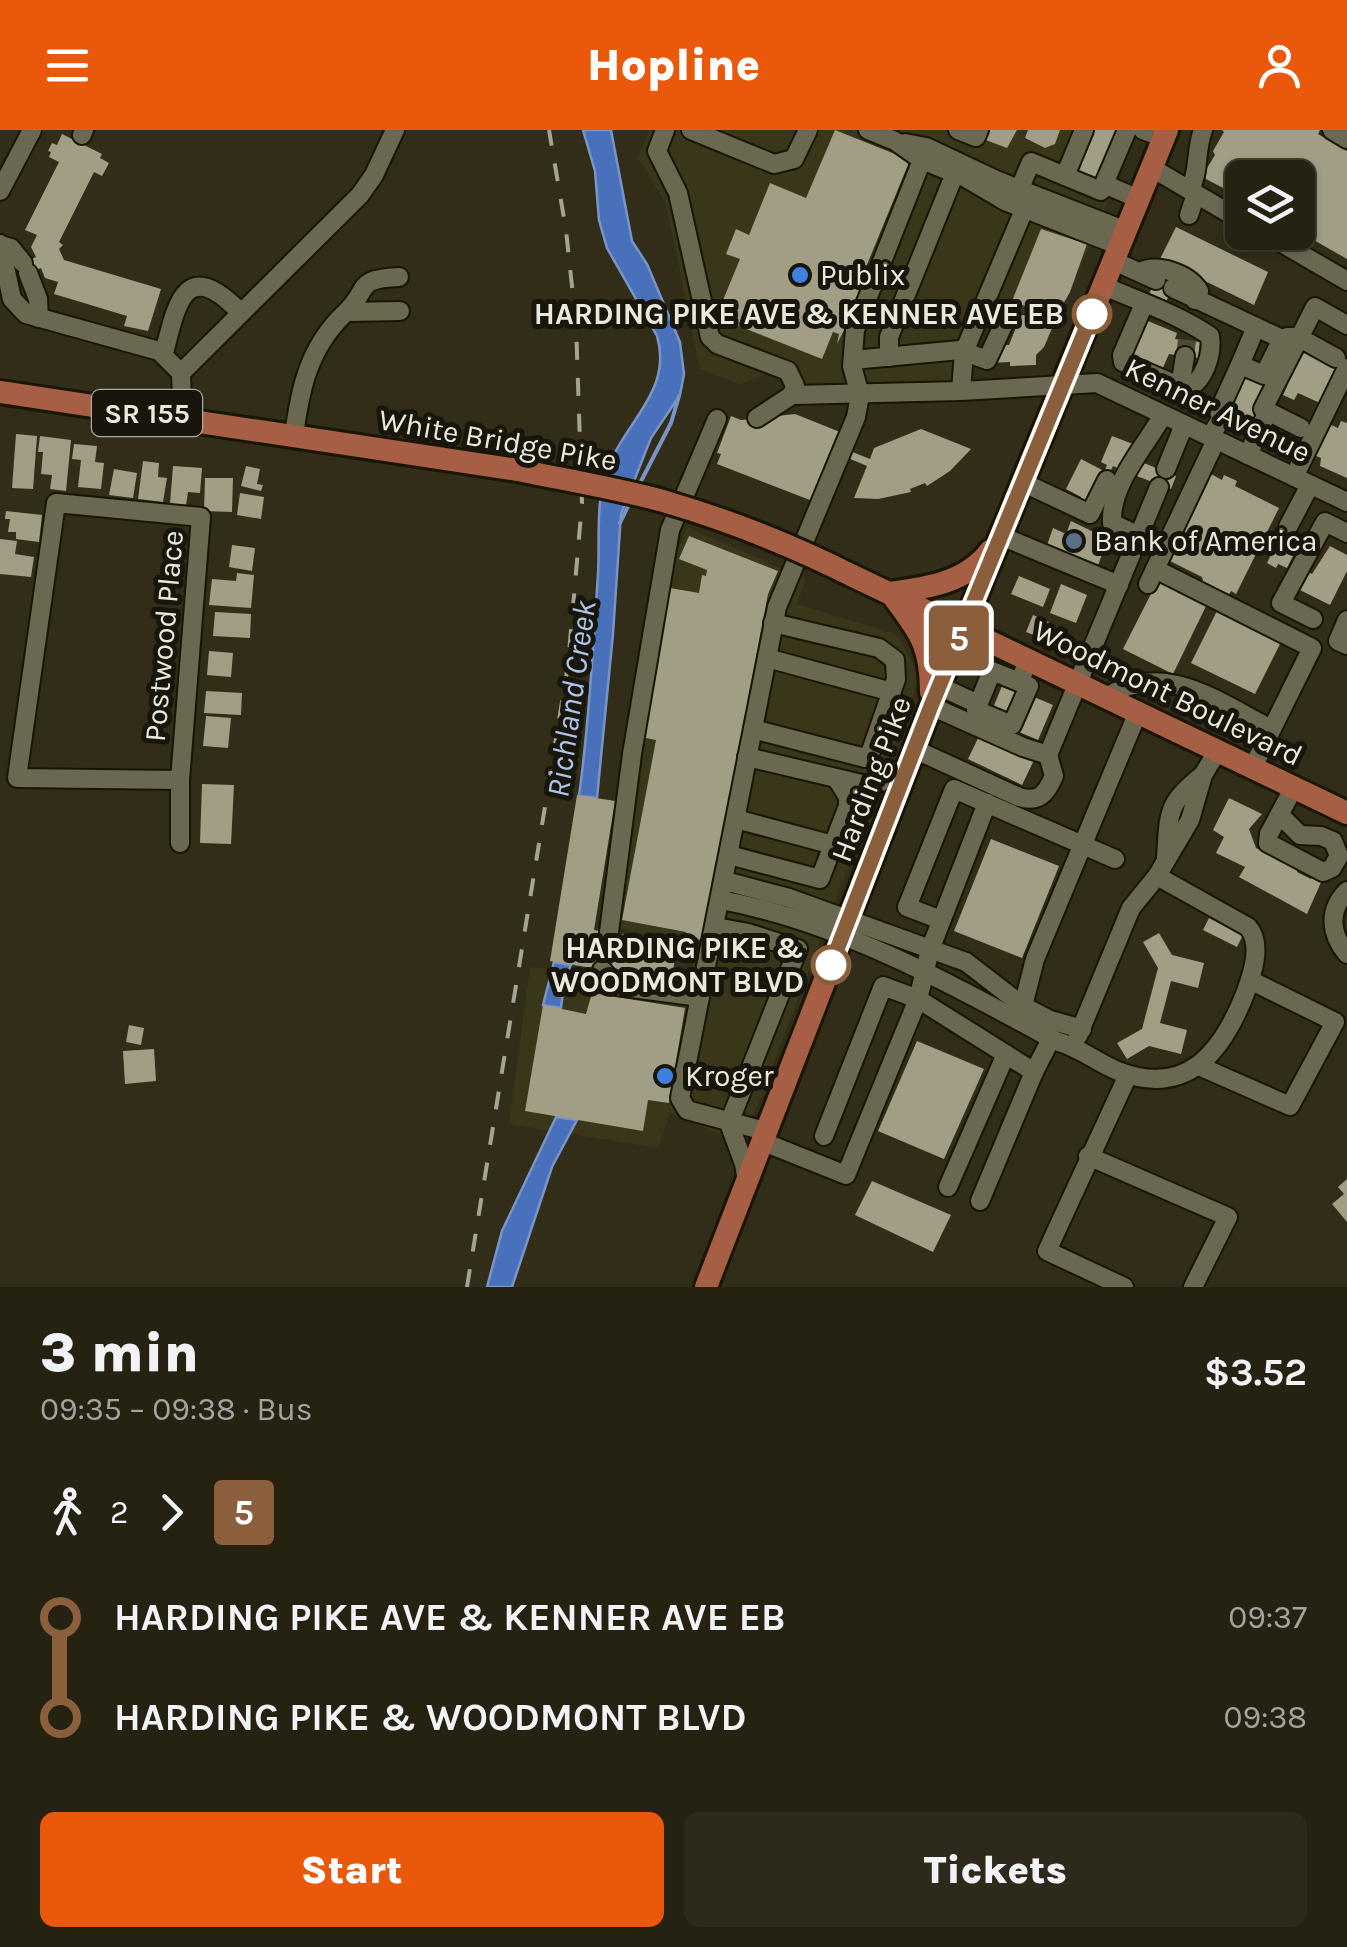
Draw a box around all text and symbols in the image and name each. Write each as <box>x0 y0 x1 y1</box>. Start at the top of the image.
icon: menu <box>40 38 95 93</box>
icon: person <box>1252 38 1307 93</box>
text: Hopline <box>587 39 760 91</box>
map controls <box>1225 160 1315 250</box>
button: layers <box>1225 160 1315 250</box>
place label: Publix <box>820 257 905 293</box>
marker: Publix <box>789 264 811 286</box>
marker: HARDING PIKE AVE & KENNER AVE EB <box>1073 295 1111 333</box>
place label: HARDING PIKE AVE & KENNER AVE EB <box>534 296 1064 332</box>
street label: Kenner Avenue <box>1119 350 1317 470</box>
road number: SR 155 <box>92 390 202 436</box>
street label: White Bridge Pike <box>376 401 620 479</box>
place label: Bank of America <box>1094 523 1318 559</box>
street label: Postwood Place <box>137 529 191 743</box>
marker: Bank of America <box>1063 530 1085 552</box>
water label: Richland Creek <box>539 597 604 800</box>
line badge: 5 <box>926 606 992 670</box>
street label: Woodmont Boulevard <box>1028 612 1308 774</box>
text: 5 <box>949 618 969 659</box>
street label: Harding Pike <box>823 691 919 867</box>
place label: HARDING PIKE & WOODMONT BLVD <box>551 930 804 1000</box>
marker: HARDING PIKE & WOODMONT BLVD <box>812 946 850 984</box>
place label: Kroger <box>685 1058 774 1094</box>
marker: Kroger <box>654 1065 676 1087</box>
text: 3 min <box>40 1321 199 1385</box>
text: $3.52 <box>1204 1350 1307 1395</box>
text: 09:35 – 09:38 · Bus <box>40 1391 313 1428</box>
icon: walk <box>40 1485 95 1540</box>
icon: forward <box>144 1485 199 1540</box>
text: 5 <box>234 1492 254 1533</box>
text: 2 <box>110 1494 129 1531</box>
text: HARDING PIKE AVE & KENNER AVE EB <box>114 1595 786 1640</box>
text: 09:37 <box>1228 1599 1307 1636</box>
text: HARDING PIKE & WOODMONT BLVD <box>114 1695 747 1740</box>
text: 09:38 <box>1224 1699 1307 1736</box>
button: Start <box>40 1812 664 1927</box>
button: Tickets <box>684 1812 1307 1927</box>

